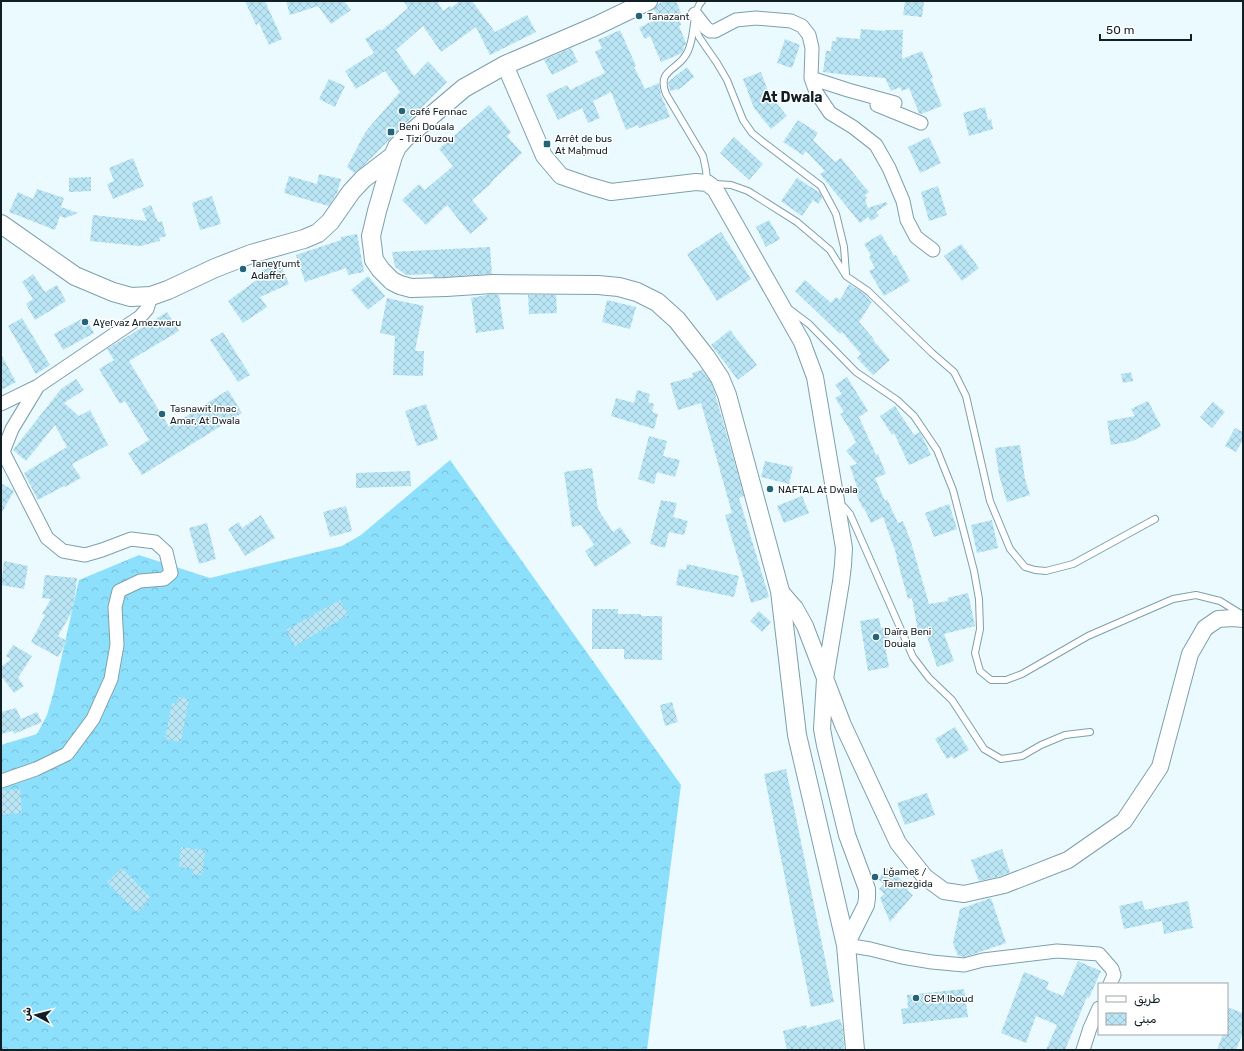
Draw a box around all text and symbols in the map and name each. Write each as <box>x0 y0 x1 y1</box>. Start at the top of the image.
marker: Tanazant <box>634 11 644 21</box>
place label: Tanazant <box>647 11 690 23</box>
scale bar <box>1100 16 1191 42</box>
text: 50 m <box>1106 23 1134 37</box>
district label: At Dwala <box>761 89 823 106</box>
marker: café Fennac <box>397 106 407 116</box>
place label: café Fennac <box>410 106 468 118</box>
place label: Beni Douala - Tizi Ouzou <box>399 121 454 145</box>
marker: Beni Douala - Tizi Ouzou <box>386 127 396 137</box>
place label: Arrêt de bus At Maḥmud <box>555 133 612 157</box>
marker: Arrêt de bus At Maḥmud <box>542 139 552 149</box>
place label: Taneɣṛumt Adaffer <box>251 258 300 282</box>
marker: Taneɣṛumt Adaffer <box>238 264 248 274</box>
marker: Aɣeṛvaz Amezwaru <box>80 317 90 327</box>
place label: Aɣeṛvaz Amezwaru <box>93 317 181 329</box>
place label: Tasnawit Imac Amar, At Dwala <box>170 403 240 427</box>
marker: Tasnawit Imac Amar, At Dwala <box>157 409 167 419</box>
marker: NAFTAL At Dwala <box>765 484 775 494</box>
place label: NAFTAL At Dwala <box>778 484 858 496</box>
place label: Daïra Beni Douala <box>884 626 931 650</box>
marker: Daïra Beni Douala <box>871 632 881 642</box>
place label: Lǧameɛ / Tamezgida <box>883 866 933 890</box>
marker: Lǧameɛ / Tamezgida <box>870 872 880 882</box>
legend <box>1098 983 1228 1035</box>
text: طريق <box>1134 992 1160 1007</box>
marker: CEM Iboud <box>911 993 921 1003</box>
place label: CEM Iboud <box>924 993 974 1005</box>
north arrow <box>16 995 56 1035</box>
text: ش <box>19 1006 34 1022</box>
text: مبنى <box>1134 1012 1157 1027</box>

